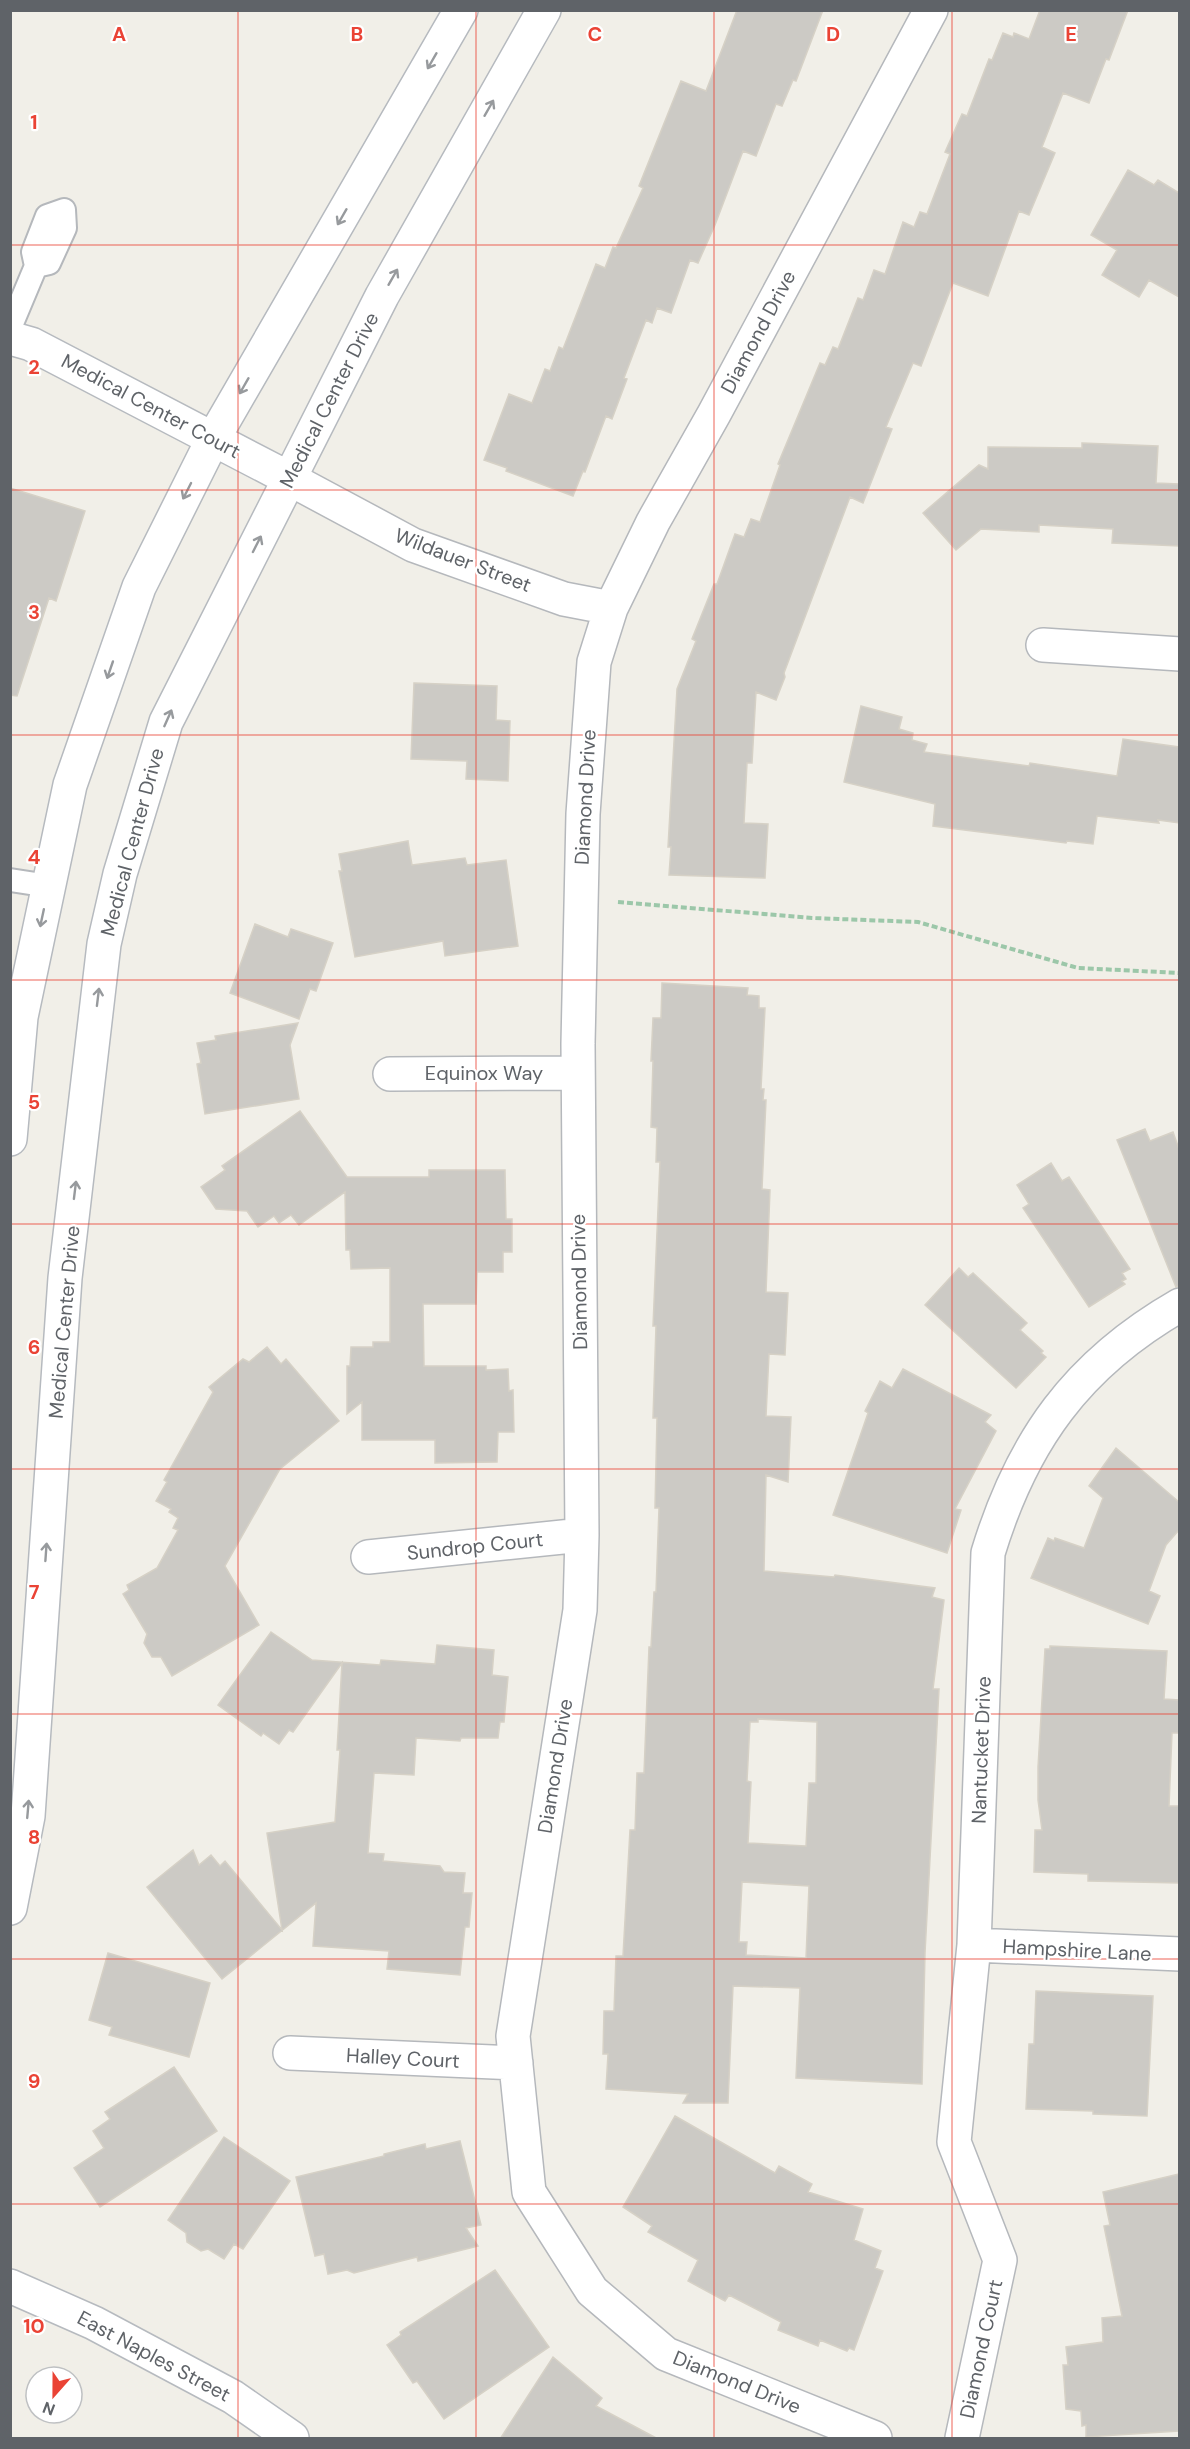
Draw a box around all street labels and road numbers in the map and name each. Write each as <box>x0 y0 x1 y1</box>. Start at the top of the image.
street label: Diamond Drive <box>715 266 801 398</box>
street label: Medical Center Drive <box>273 308 385 492</box>
street label: Medical Center Court <box>57 348 245 464</box>
street label: Wildauer Street <box>391 522 535 598</box>
street label: Diamond Drive <box>568 728 602 866</box>
street label: Medical Center Drive <box>94 745 170 939</box>
street label: Equinox Way <box>425 1060 543 1086</box>
street label: Diamond Drive <box>565 1214 593 1350</box>
street label: Medical Center Drive <box>43 1224 85 1420</box>
street label: Sundrop Court <box>406 1526 544 1566</box>
street label: Nantucket Drive <box>965 1676 997 1824</box>
street label: Diamond Drive <box>532 1697 578 1835</box>
street label: Hampshire Lane <box>1002 1933 1152 1967</box>
street label: Halley Court <box>346 2042 461 2074</box>
street label: Diamond Court <box>954 2277 1008 2421</box>
street label: East Naples Street <box>73 2305 235 2407</box>
street label: Diamond Drive <box>669 2345 805 2419</box>

